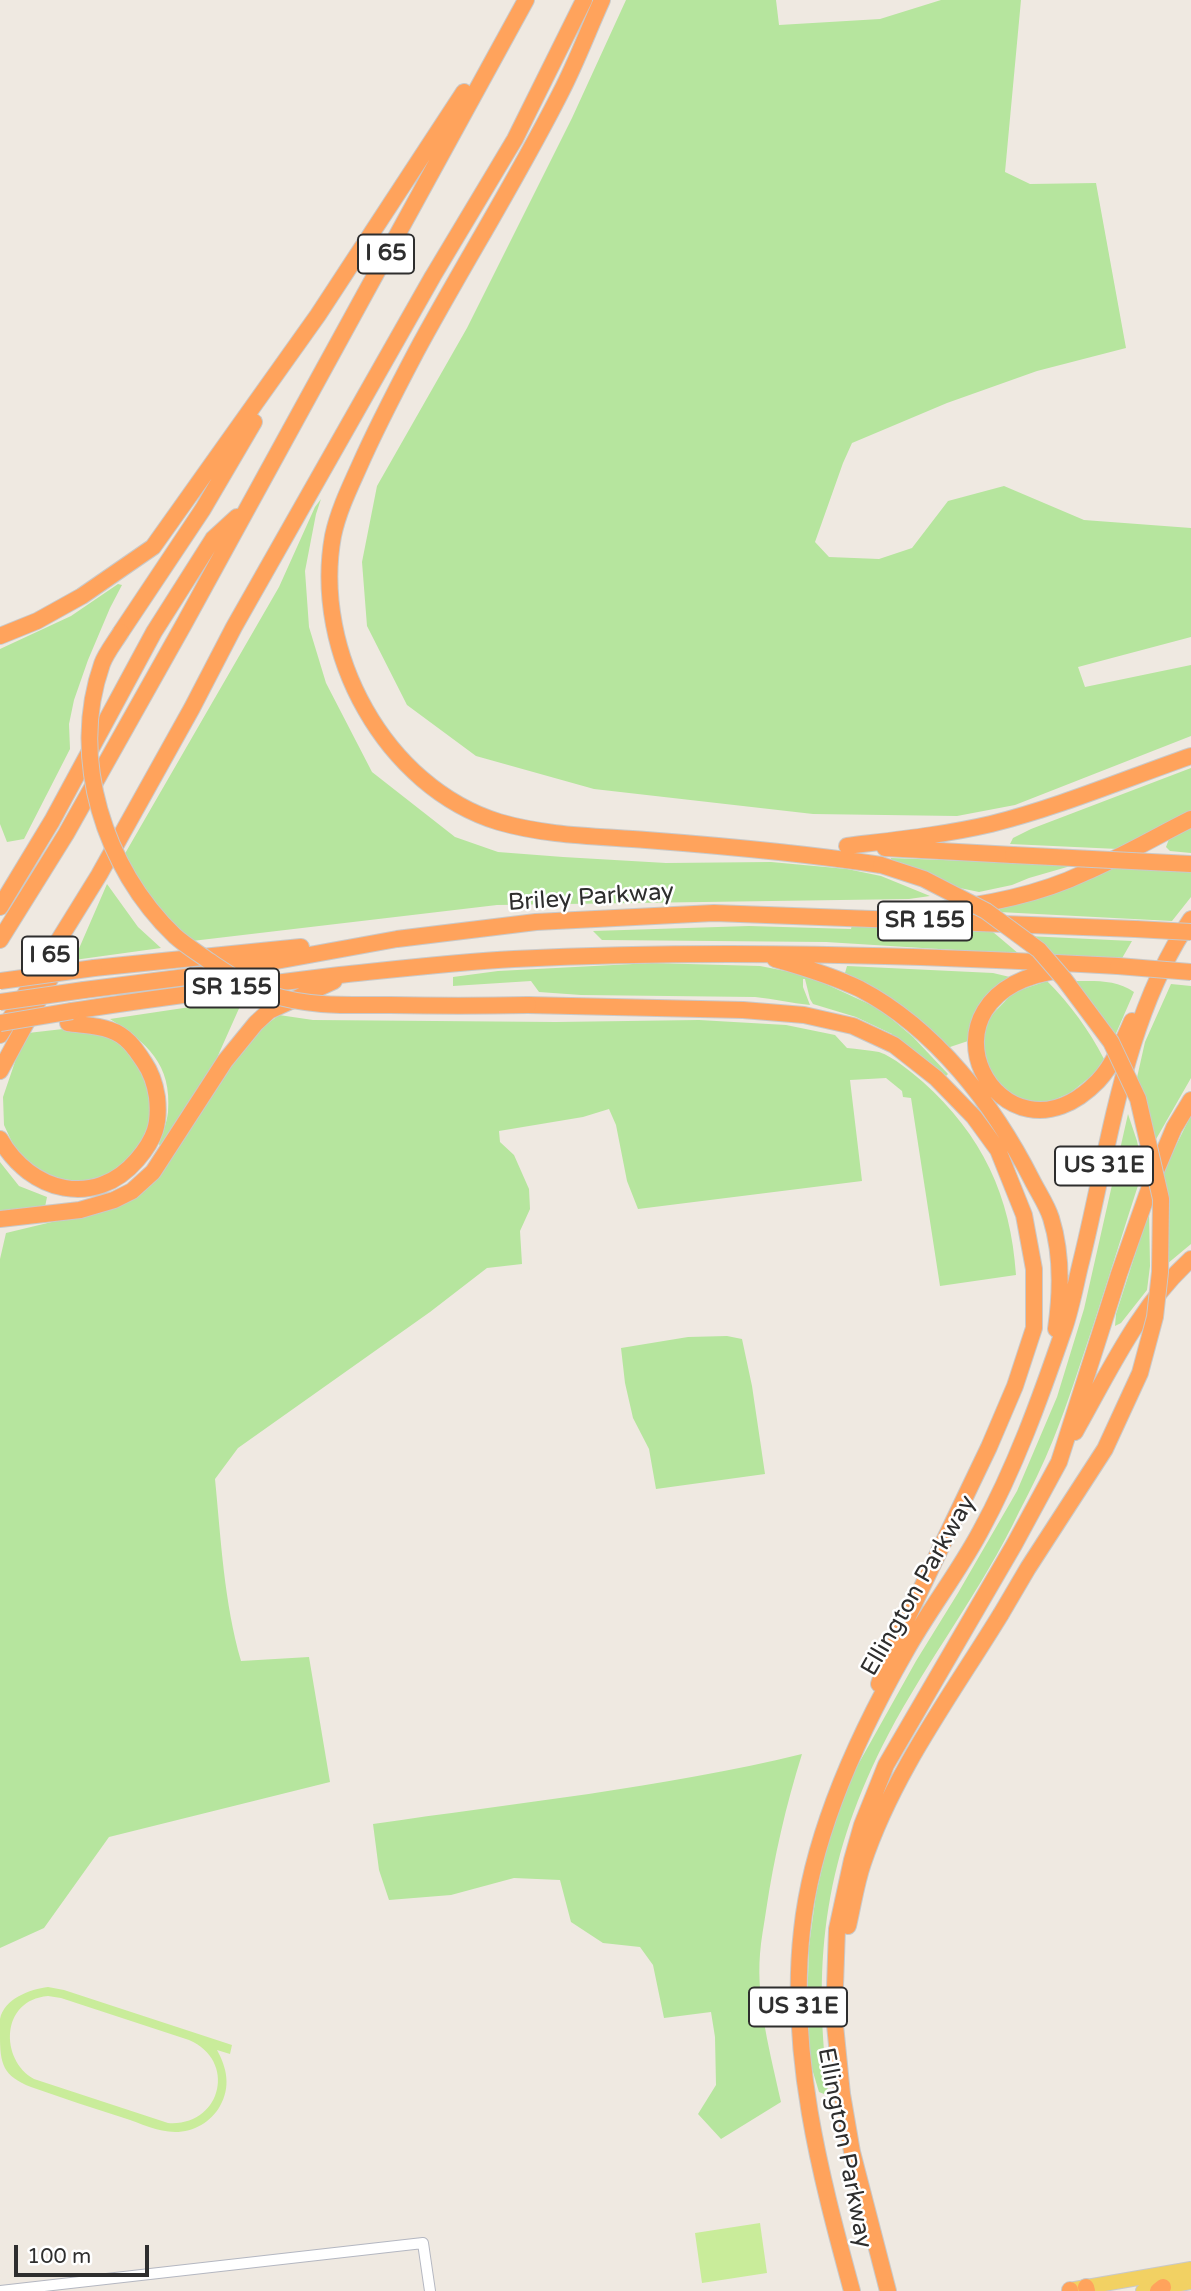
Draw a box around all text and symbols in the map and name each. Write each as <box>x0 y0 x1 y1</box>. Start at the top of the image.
road number: I 65 <box>358 234 414 274</box>
street label: Briley Parkway <box>507 878 675 918</box>
road number: SR 155 <box>878 902 972 940</box>
road number: I 65 <box>22 937 78 976</box>
road number: SR 155 <box>185 968 279 1007</box>
road number: US 31E <box>1055 1147 1153 1186</box>
street label: Ellington Parkway <box>856 1491 982 1681</box>
road number: US 31E <box>749 1988 847 2026</box>
street label: Ellington Parkway <box>810 2045 878 2251</box>
scale bar <box>18 2232 152 2276</box>
text: 100 m <box>27 2244 91 2269</box>

